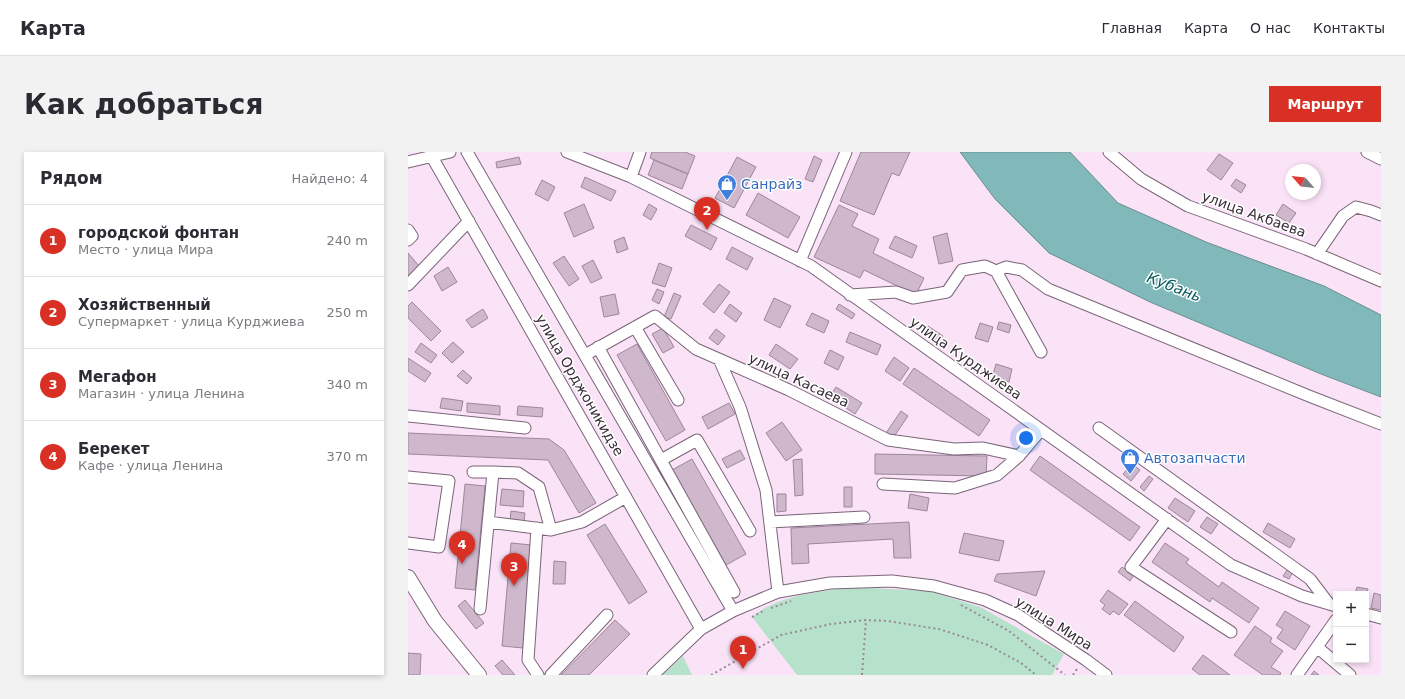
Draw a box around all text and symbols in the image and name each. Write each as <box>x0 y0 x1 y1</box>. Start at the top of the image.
text: Карта <box>20 17 86 39</box>
text: Главная <box>1101 20 1162 36</box>
text: Карта <box>1184 20 1228 36</box>
text: О нас <box>1250 20 1291 36</box>
text: Контакты <box>1313 20 1385 36</box>
button: Маршрут <box>1269 86 1381 122</box>
text: Как добраться <box>24 88 263 121</box>
north arrow <box>1285 164 1321 200</box>
text: Рядом <box>40 168 103 188</box>
text: Найдено: 4 <box>292 171 368 186</box>
shop icon: Санрайз <box>716 173 738 201</box>
place label: Санрайз <box>741 176 803 192</box>
street label: улица Акбаева <box>1200 188 1308 240</box>
pin: 2 <box>694 197 720 230</box>
text: городской фонтан <box>78 224 239 242</box>
text: 1 <box>48 233 58 248</box>
text: 240 m <box>326 233 368 248</box>
text: Место · улица Мира <box>78 242 214 257</box>
water label: Кубань <box>1144 268 1204 306</box>
text: Хозяйственный <box>78 296 211 314</box>
text: 2 <box>48 305 58 320</box>
text: 250 m <box>326 305 368 320</box>
street label: улица Орджоникидзе <box>533 311 627 459</box>
street label: улица Курджиева <box>907 313 1025 403</box>
text: Супермаркет · улица Курджиева <box>78 314 305 329</box>
street label: улица Касаева <box>746 350 852 410</box>
text: Мегафон <box>78 368 157 386</box>
text: 3 <box>48 377 58 392</box>
text: 340 m <box>326 377 368 392</box>
text: Магазин · улица Ленина <box>78 386 245 401</box>
your location <box>1016 428 1036 448</box>
text: Берекет <box>78 440 150 458</box>
shop icon: Автозапчасти <box>1119 447 1141 475</box>
text: 4 <box>48 449 58 464</box>
text: 370 m <box>326 449 368 464</box>
place label: Автозапчасти <box>1144 450 1246 466</box>
text: Кафе · улица Ленина <box>78 458 223 473</box>
pin: 4 <box>449 531 475 564</box>
pin: 3 <box>501 553 527 586</box>
map controls <box>1333 591 1369 663</box>
button: + <box>1333 591 1369 627</box>
street label: улица Мира <box>1013 593 1095 653</box>
button: − <box>1333 627 1369 663</box>
pin: 1 <box>730 636 756 669</box>

